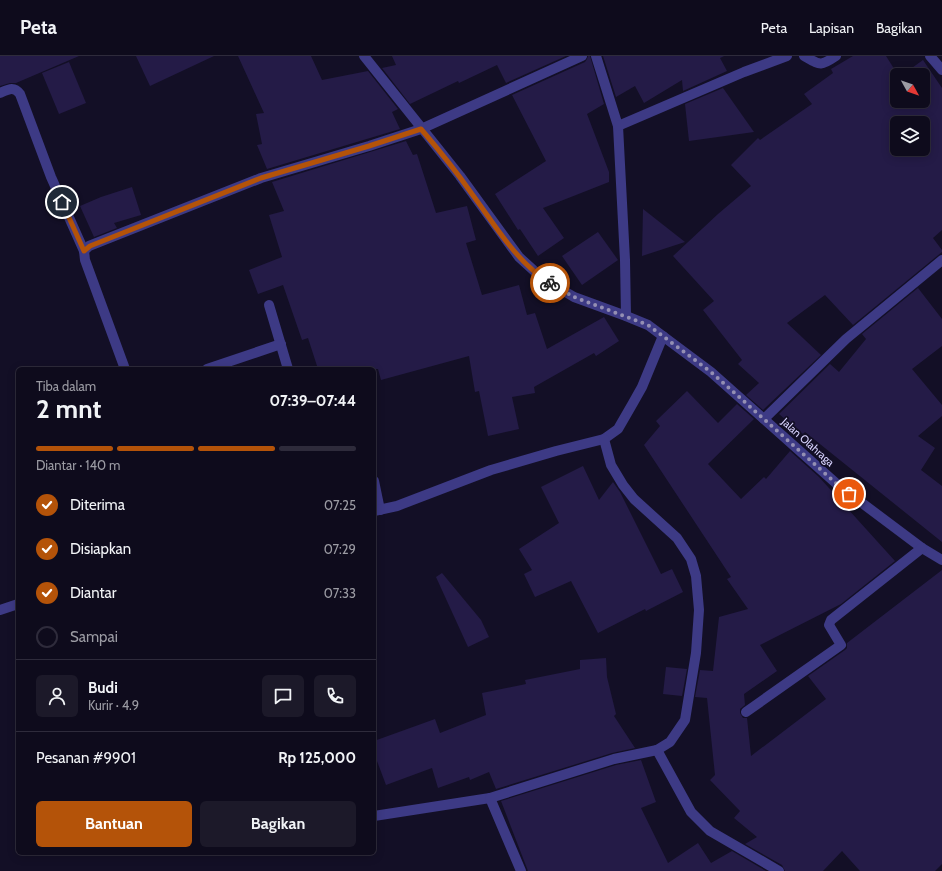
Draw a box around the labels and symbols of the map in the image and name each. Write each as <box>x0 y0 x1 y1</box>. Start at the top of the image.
north arrow <box>890 68 930 108</box>
pin <box>45 185 79 219</box>
courier <box>530 263 570 303</box>
street label: Jalan Olahraga <box>778 414 838 470</box>
pin <box>832 477 866 511</box>

